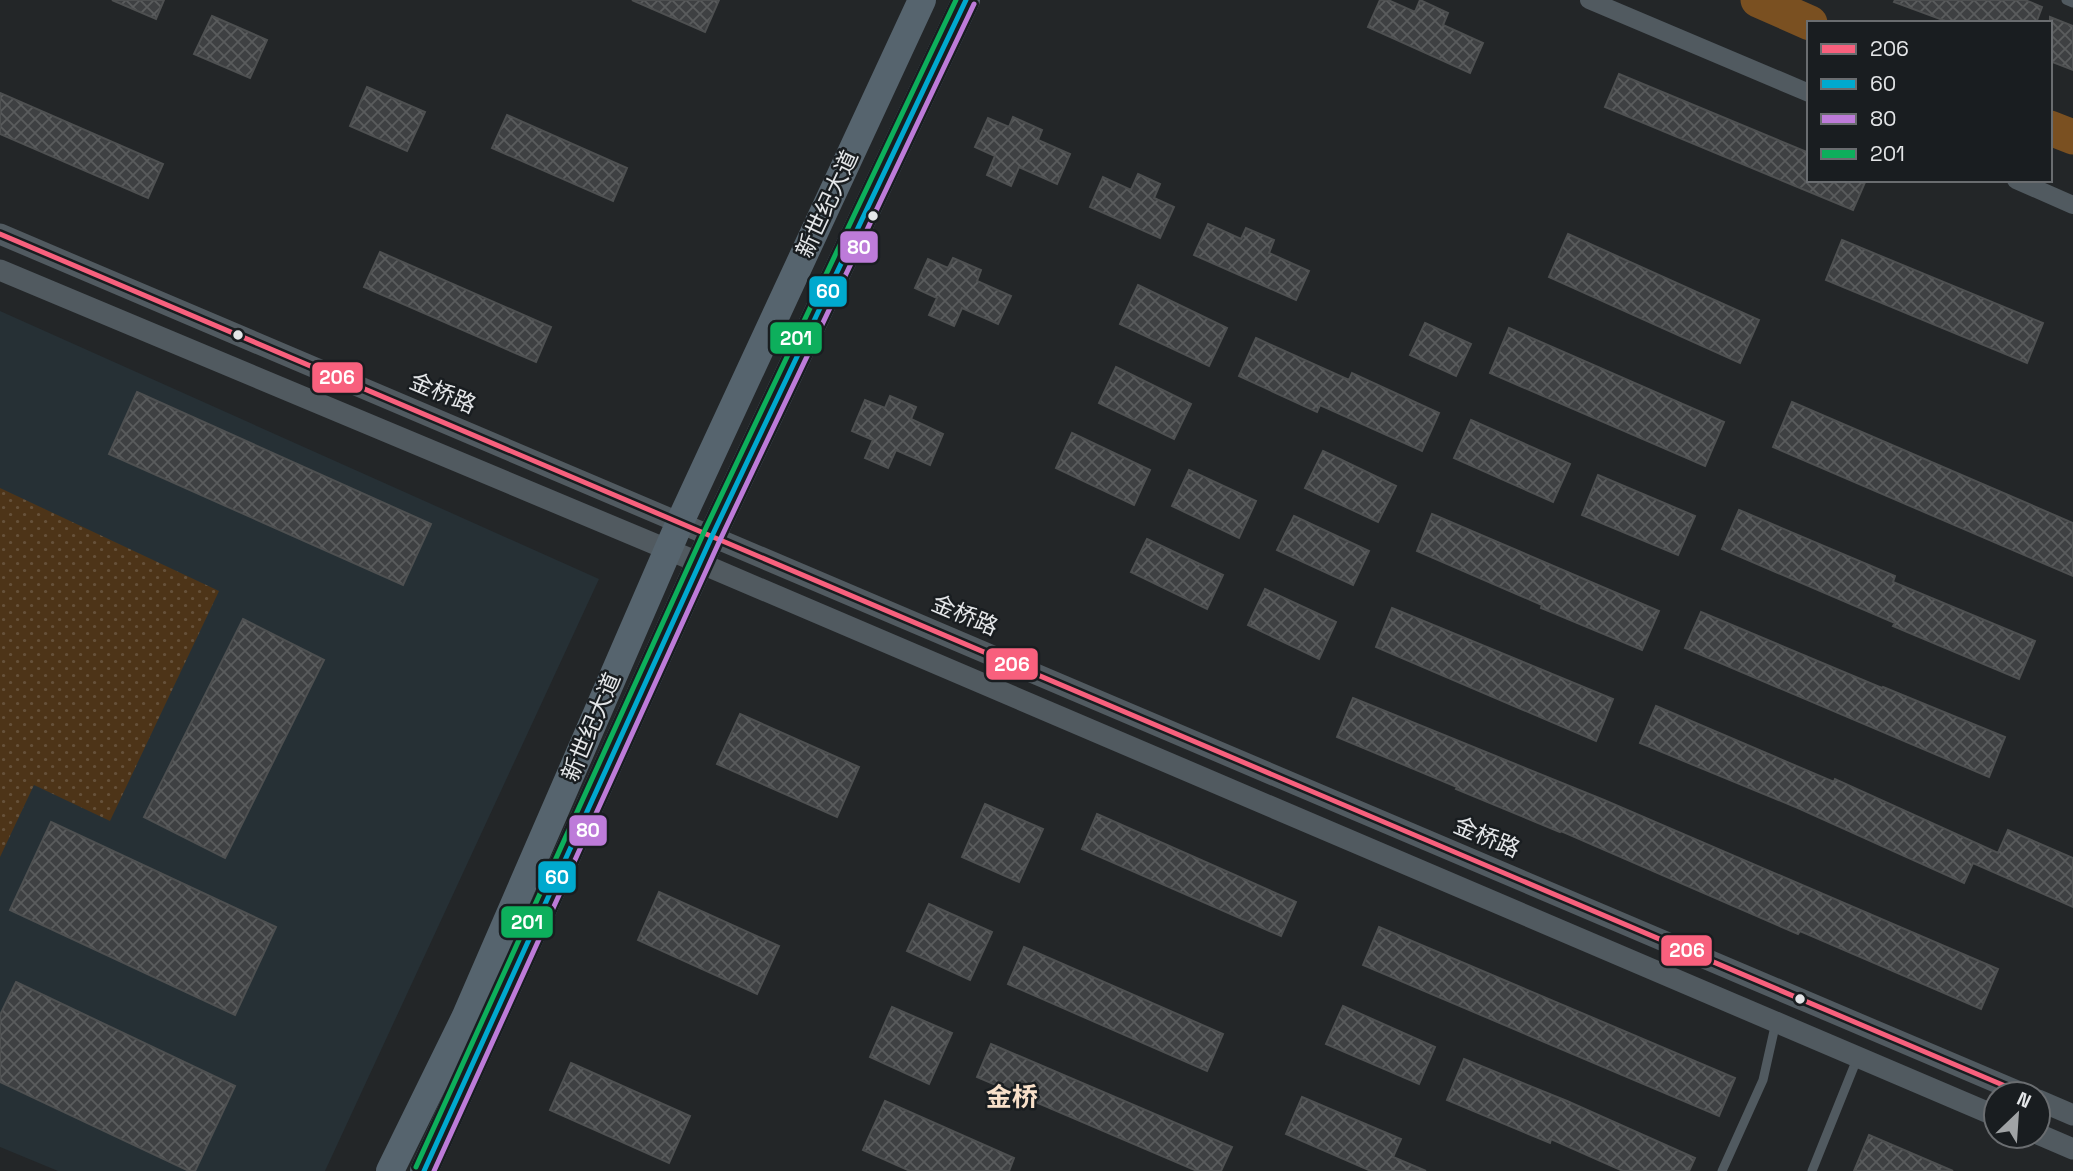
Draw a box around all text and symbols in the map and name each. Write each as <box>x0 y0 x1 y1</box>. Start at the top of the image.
legend <box>1807 21 2052 182</box>
text: 206 <box>1870 35 1909 62</box>
text: 60 <box>1870 70 1896 97</box>
text: 80 <box>1870 105 1897 132</box>
text: 201 <box>1870 140 1905 167</box>
street label: 新世纪大道 <box>789 146 865 262</box>
unlabelled marker <box>866 209 880 223</box>
line badge: 80 <box>839 230 879 264</box>
text: 80 <box>847 235 871 260</box>
line badge: 60 <box>808 275 848 308</box>
text: 60 <box>816 279 840 304</box>
line badge: 201 <box>769 321 823 355</box>
text: 201 <box>780 326 812 351</box>
unlabelled marker <box>231 328 245 342</box>
line badge: 206 <box>311 361 364 394</box>
text: 206 <box>319 365 355 390</box>
street label: 金桥路 <box>405 366 481 420</box>
street label: 金桥路 <box>927 588 1003 642</box>
line badge: 206 <box>985 647 1039 681</box>
text: 206 <box>994 652 1030 677</box>
street label: 新世纪大道 <box>555 668 627 786</box>
street label: 金桥路 <box>1449 810 1525 864</box>
line badge: 80 <box>568 814 608 847</box>
text: 80 <box>576 818 600 843</box>
line badge: 60 <box>537 860 577 894</box>
text: 60 <box>545 865 569 890</box>
line badge: 201 <box>500 905 554 939</box>
text: 201 <box>511 910 543 935</box>
line badge: 206 <box>1660 934 1713 967</box>
text: 206 <box>1669 938 1705 963</box>
unlabelled marker <box>1793 992 1807 1006</box>
district label: 金桥 <box>986 1080 1038 1114</box>
north arrow <box>1982 1080 2052 1150</box>
text: N <box>2013 1086 2035 1114</box>

